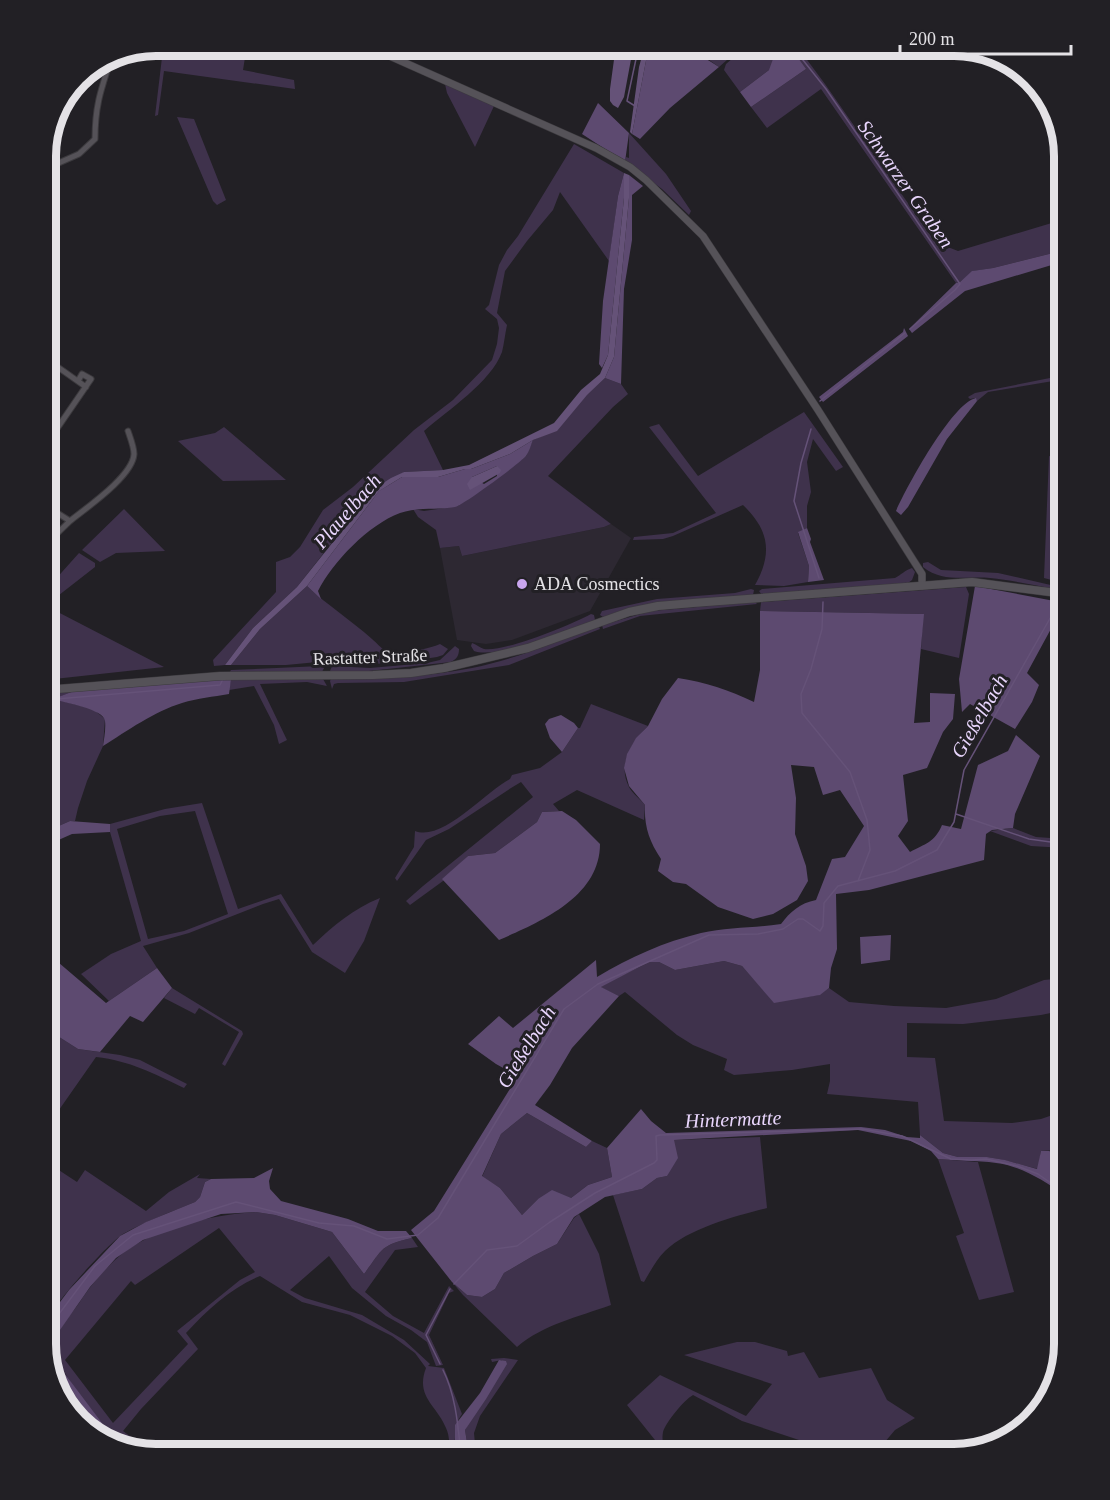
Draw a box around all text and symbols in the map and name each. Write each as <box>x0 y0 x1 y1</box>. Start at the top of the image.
scale bar <box>900 18 1071 56</box>
text: 200 m <box>909 29 955 49</box>
water label: Schwarzer Graben <box>854 116 958 252</box>
water label: Plauelbach <box>308 469 385 553</box>
place label: ADA Cosmectics <box>534 574 660 594</box>
marker: ADA Cosmectics <box>515 577 529 591</box>
street label: Rastatter Straße <box>312 645 428 669</box>
water label: Gießelbach <box>946 671 1012 761</box>
water label: Gießelbach <box>492 1002 560 1092</box>
water label: Hintermatte <box>683 1106 782 1132</box>

